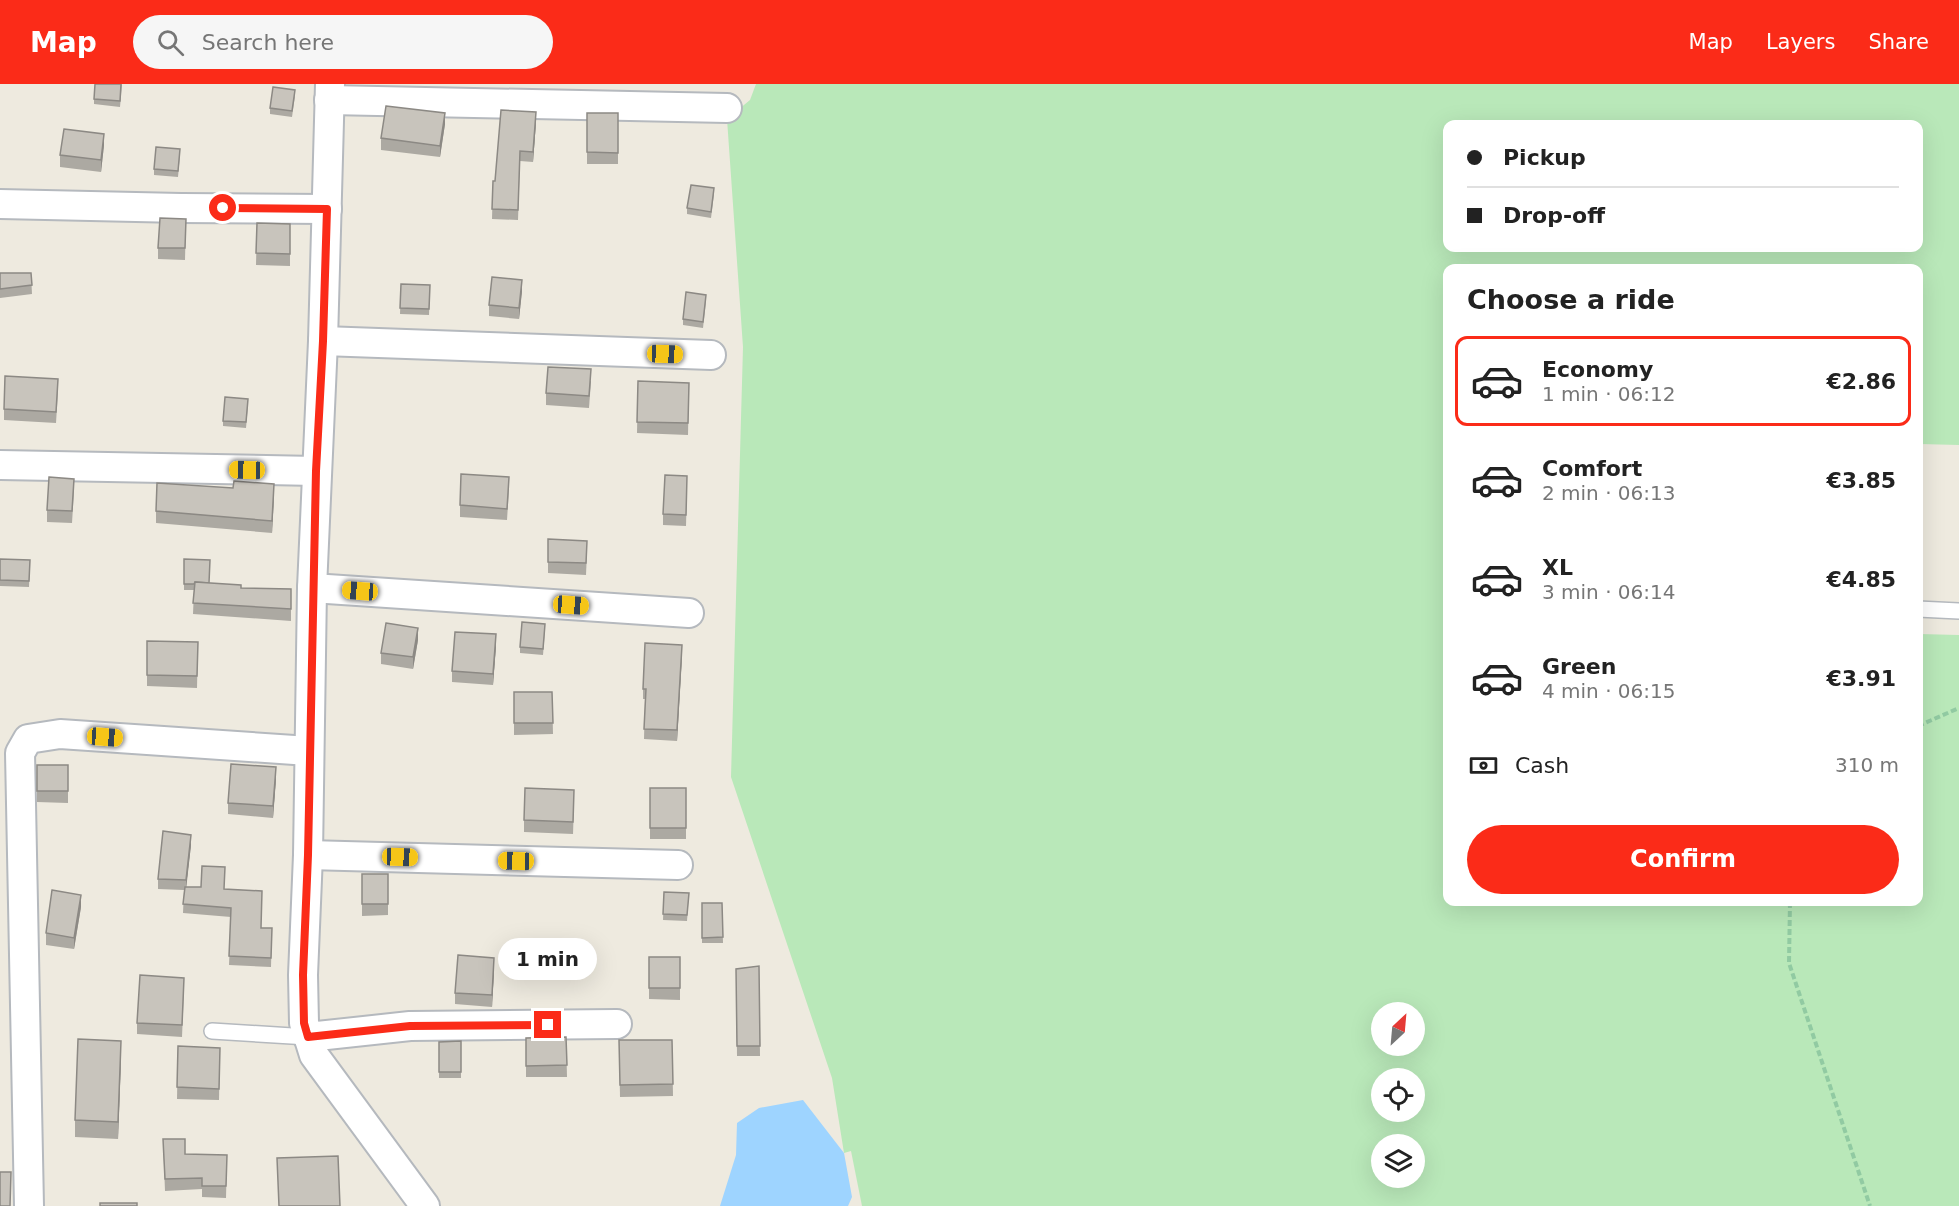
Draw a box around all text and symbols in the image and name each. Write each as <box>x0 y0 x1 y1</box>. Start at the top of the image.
search box <box>133 15 553 69</box>
text: Map <box>30 26 97 59</box>
icon: search <box>154 26 187 59</box>
text: Search here <box>202 30 334 55</box>
text: Map <box>1689 30 1733 54</box>
text: Layers <box>1766 30 1835 54</box>
text: Share <box>1868 30 1929 54</box>
text: Pickup <box>1503 145 1586 170</box>
route start <box>209 194 236 221</box>
text: Drop-off <box>1503 203 1605 228</box>
text: Choose a ride <box>1467 284 1675 315</box>
car <box>647 344 683 364</box>
icon: car <box>1470 354 1524 408</box>
text: Economy <box>1542 357 1653 382</box>
text: €2.86 <box>1826 369 1896 394</box>
text: 1 min · 06:12 <box>1542 382 1676 406</box>
icon: car <box>1470 453 1524 507</box>
text: Comfort <box>1542 456 1642 481</box>
car <box>229 461 265 479</box>
text: €3.85 <box>1826 468 1896 493</box>
text: 2 min · 06:13 <box>1542 481 1676 505</box>
icon: car <box>1470 552 1524 606</box>
text: XL <box>1542 555 1573 580</box>
text: €4.85 <box>1826 567 1896 592</box>
text: 3 min · 06:14 <box>1542 580 1676 604</box>
car <box>341 581 379 601</box>
car <box>552 595 590 615</box>
icon: car <box>1470 651 1524 705</box>
text: Green <box>1542 654 1616 679</box>
text: €3.91 <box>1826 666 1896 691</box>
text: 4 min · 06:15 <box>1542 679 1676 703</box>
car <box>86 727 124 747</box>
icon: cash <box>1467 749 1500 782</box>
text: Cash <box>1515 753 1569 778</box>
text: 310 m <box>1835 753 1899 777</box>
button: Confirm <box>1467 825 1899 894</box>
car <box>382 847 418 867</box>
car <box>498 852 534 870</box>
callout: 1 min <box>498 938 598 980</box>
text: 1 min <box>516 947 579 971</box>
north arrow <box>1371 1002 1425 1056</box>
map controls <box>1371 1002 1425 1188</box>
route end <box>534 1011 561 1038</box>
button: locate <box>1371 1068 1425 1122</box>
button: layers <box>1371 1134 1425 1188</box>

